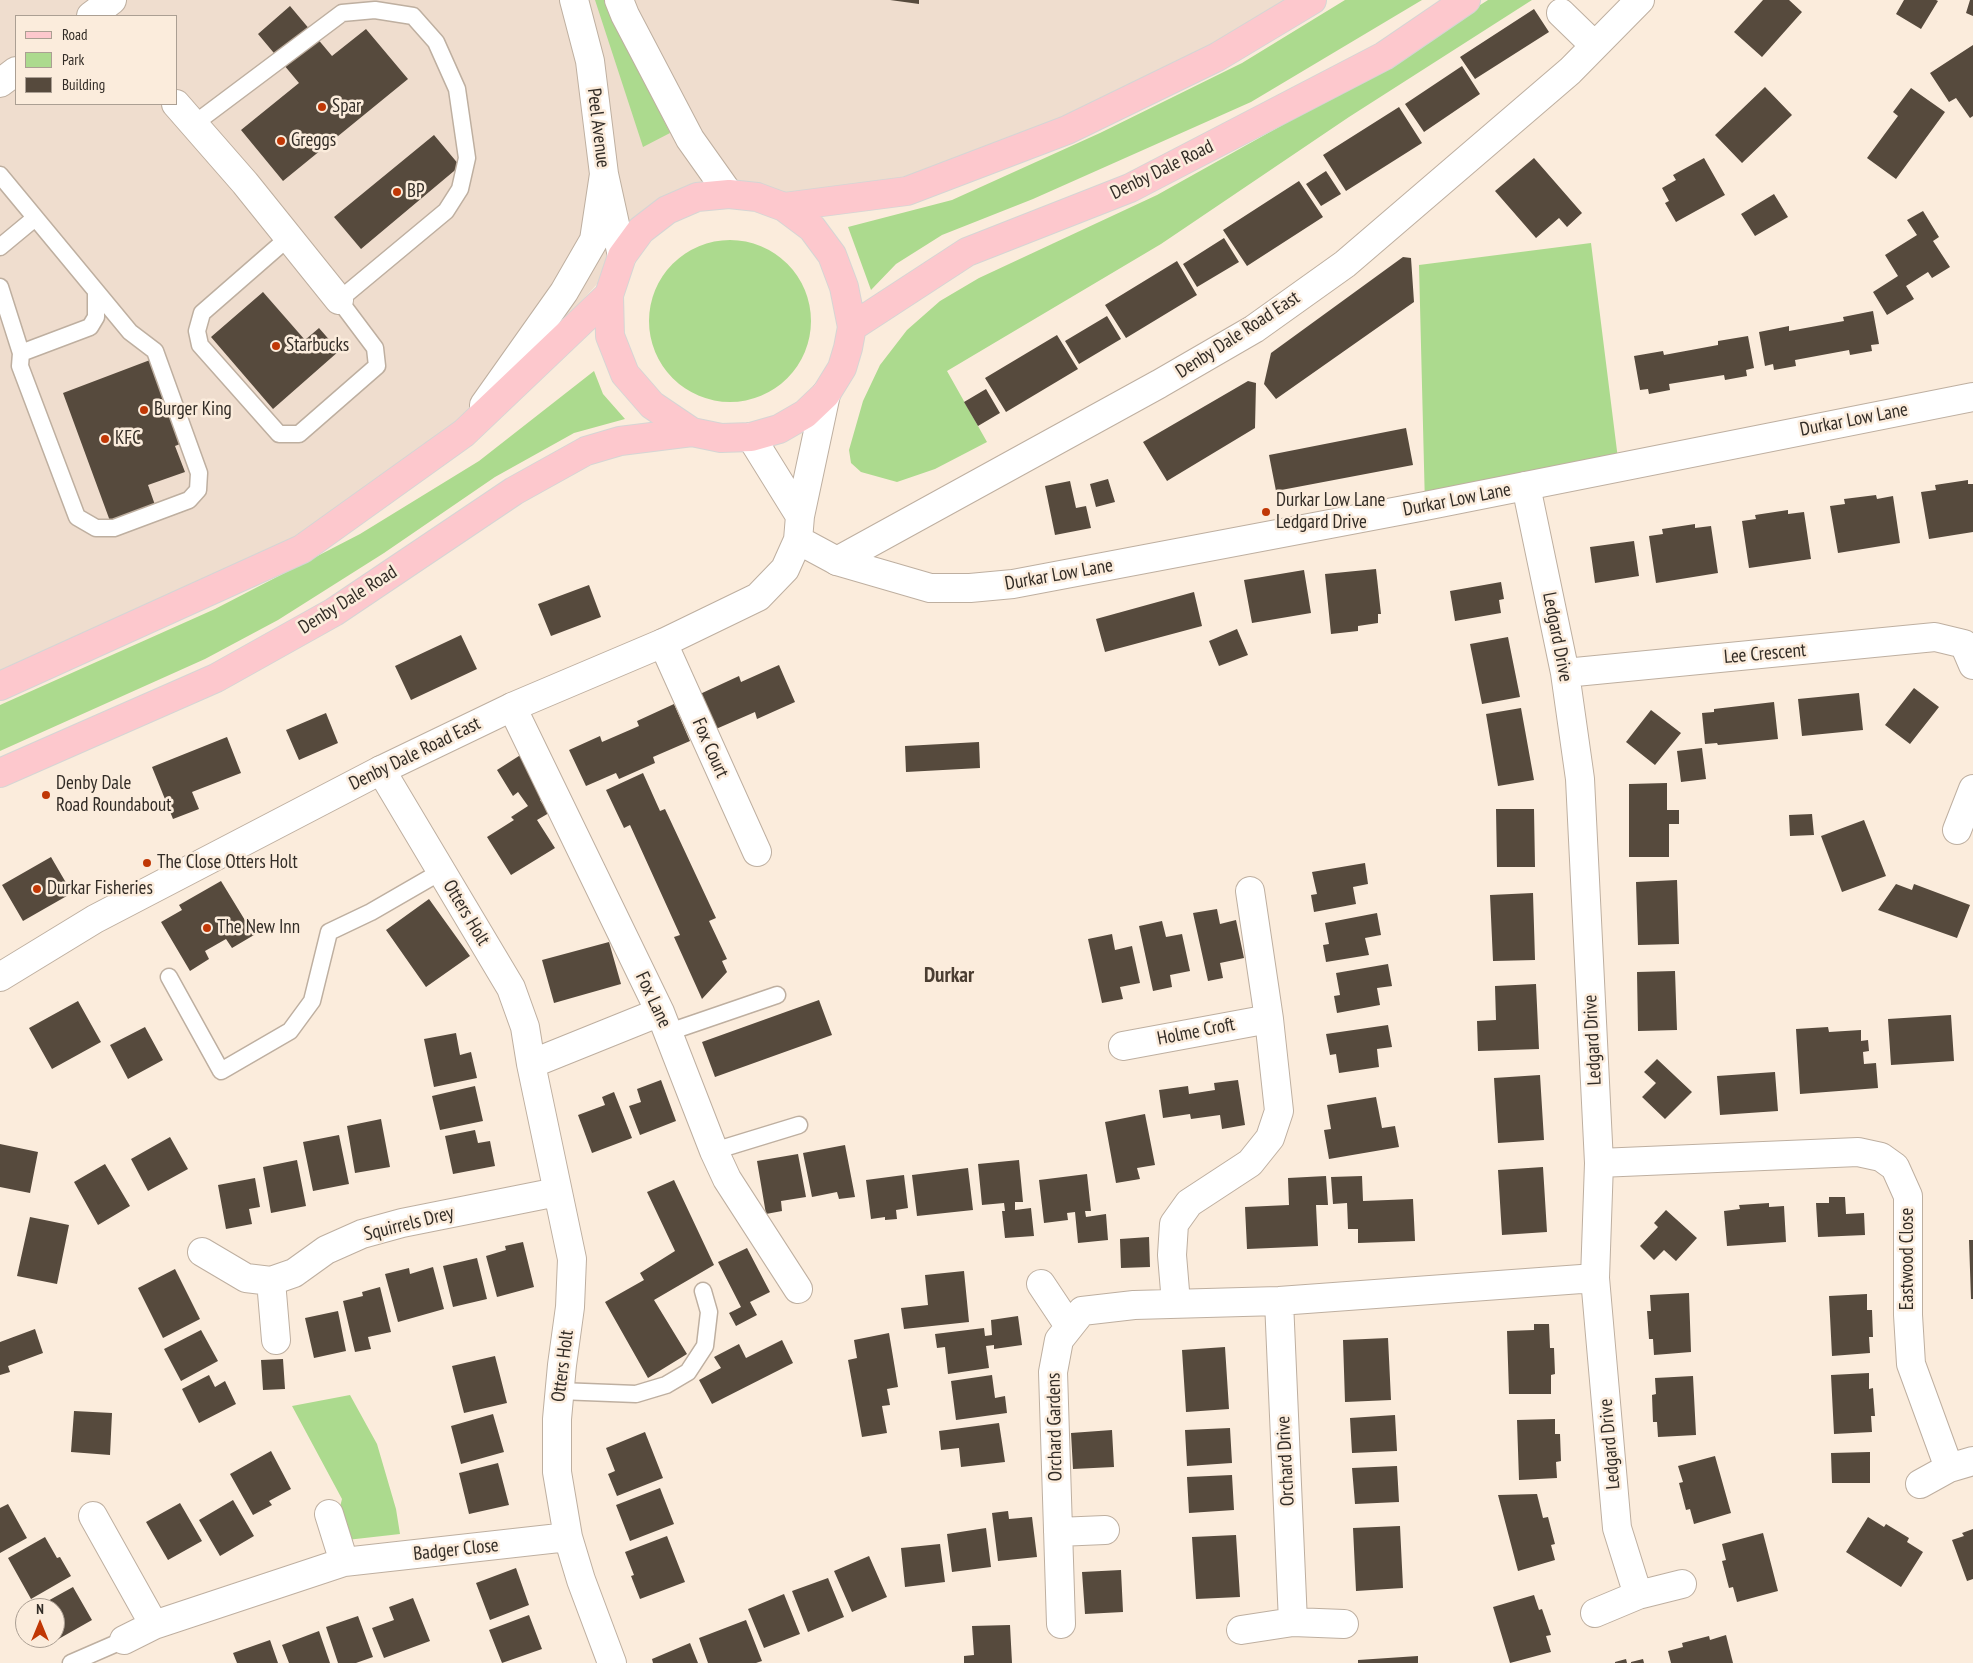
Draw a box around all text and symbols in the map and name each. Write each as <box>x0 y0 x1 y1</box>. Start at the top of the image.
legend <box>15 15 178 105</box>
text: Road <box>62 25 88 44</box>
text: Park <box>62 50 84 69</box>
text: Building <box>62 75 105 94</box>
street label: Peel Avenue <box>582 87 614 169</box>
place label: Spar <box>332 96 361 118</box>
marker: Spar <box>316 101 328 113</box>
place label: Greggs <box>291 130 336 152</box>
marker: Greggs <box>275 135 287 147</box>
street label: Denby Dale Road <box>1107 135 1217 205</box>
place label: BP <box>407 181 425 203</box>
marker: BP <box>391 186 403 198</box>
street label: Denby Dale Road East <box>1172 286 1304 384</box>
place label: Starbucks <box>286 335 349 357</box>
marker: Starbucks <box>270 340 282 352</box>
street label: Durkar Low Lane <box>1798 398 1910 442</box>
place label: Burger King <box>154 399 232 421</box>
marker: Burger King <box>138 404 150 416</box>
place label: KFC <box>115 428 141 450</box>
marker: KFC <box>99 433 111 445</box>
street label: Durkar Low Lane <box>1401 478 1513 522</box>
place label: Durkar Low Lane Ledgard Drive <box>1276 490 1385 534</box>
marker: Durkar Low Lane Ledgard Drive <box>1260 506 1272 518</box>
street label: Durkar Low Lane <box>1003 554 1115 596</box>
street label: Denby Dale Road <box>295 561 401 639</box>
street label: Ledgard Drive <box>1537 590 1577 684</box>
street label: Lee Crescent <box>1723 639 1807 669</box>
street label: Denby Dale Road East <box>346 712 484 796</box>
street label: Fox Court <box>687 715 733 781</box>
place label: Denby Dale Road Roundabout <box>56 773 171 817</box>
marker: Denby Dale Road Roundabout <box>40 789 52 801</box>
place label: The Close Otters Holt <box>157 852 298 874</box>
marker: The Close Otters Holt <box>141 857 153 869</box>
street label: Otters Holt <box>438 876 494 950</box>
place label: Durkar Fisheries <box>47 878 153 900</box>
marker: Durkar Fisheries <box>31 883 43 895</box>
place label: The New Inn <box>217 917 300 939</box>
marker: The New Inn <box>201 922 213 934</box>
district label: Durkar <box>924 963 974 989</box>
street label: Fox Lane <box>630 968 676 1032</box>
street label: Ledgard Drive <box>1579 994 1607 1086</box>
street label: Holme Croft <box>1155 1013 1237 1051</box>
street label: Squirrels Drey <box>362 1202 456 1246</box>
street label: Eastwood Close <box>1897 1208 1919 1310</box>
street label: Otters Holt <box>547 1329 579 1403</box>
street label: Orchard Gardens <box>1043 1372 1067 1482</box>
street label: Ledgard Drive <box>1595 1398 1625 1490</box>
street label: Orchard Drive <box>1272 1415 1300 1507</box>
street label: Badger Close <box>412 1534 500 1566</box>
north arrow <box>15 1598 65 1648</box>
text: N <box>36 1600 44 1618</box>

